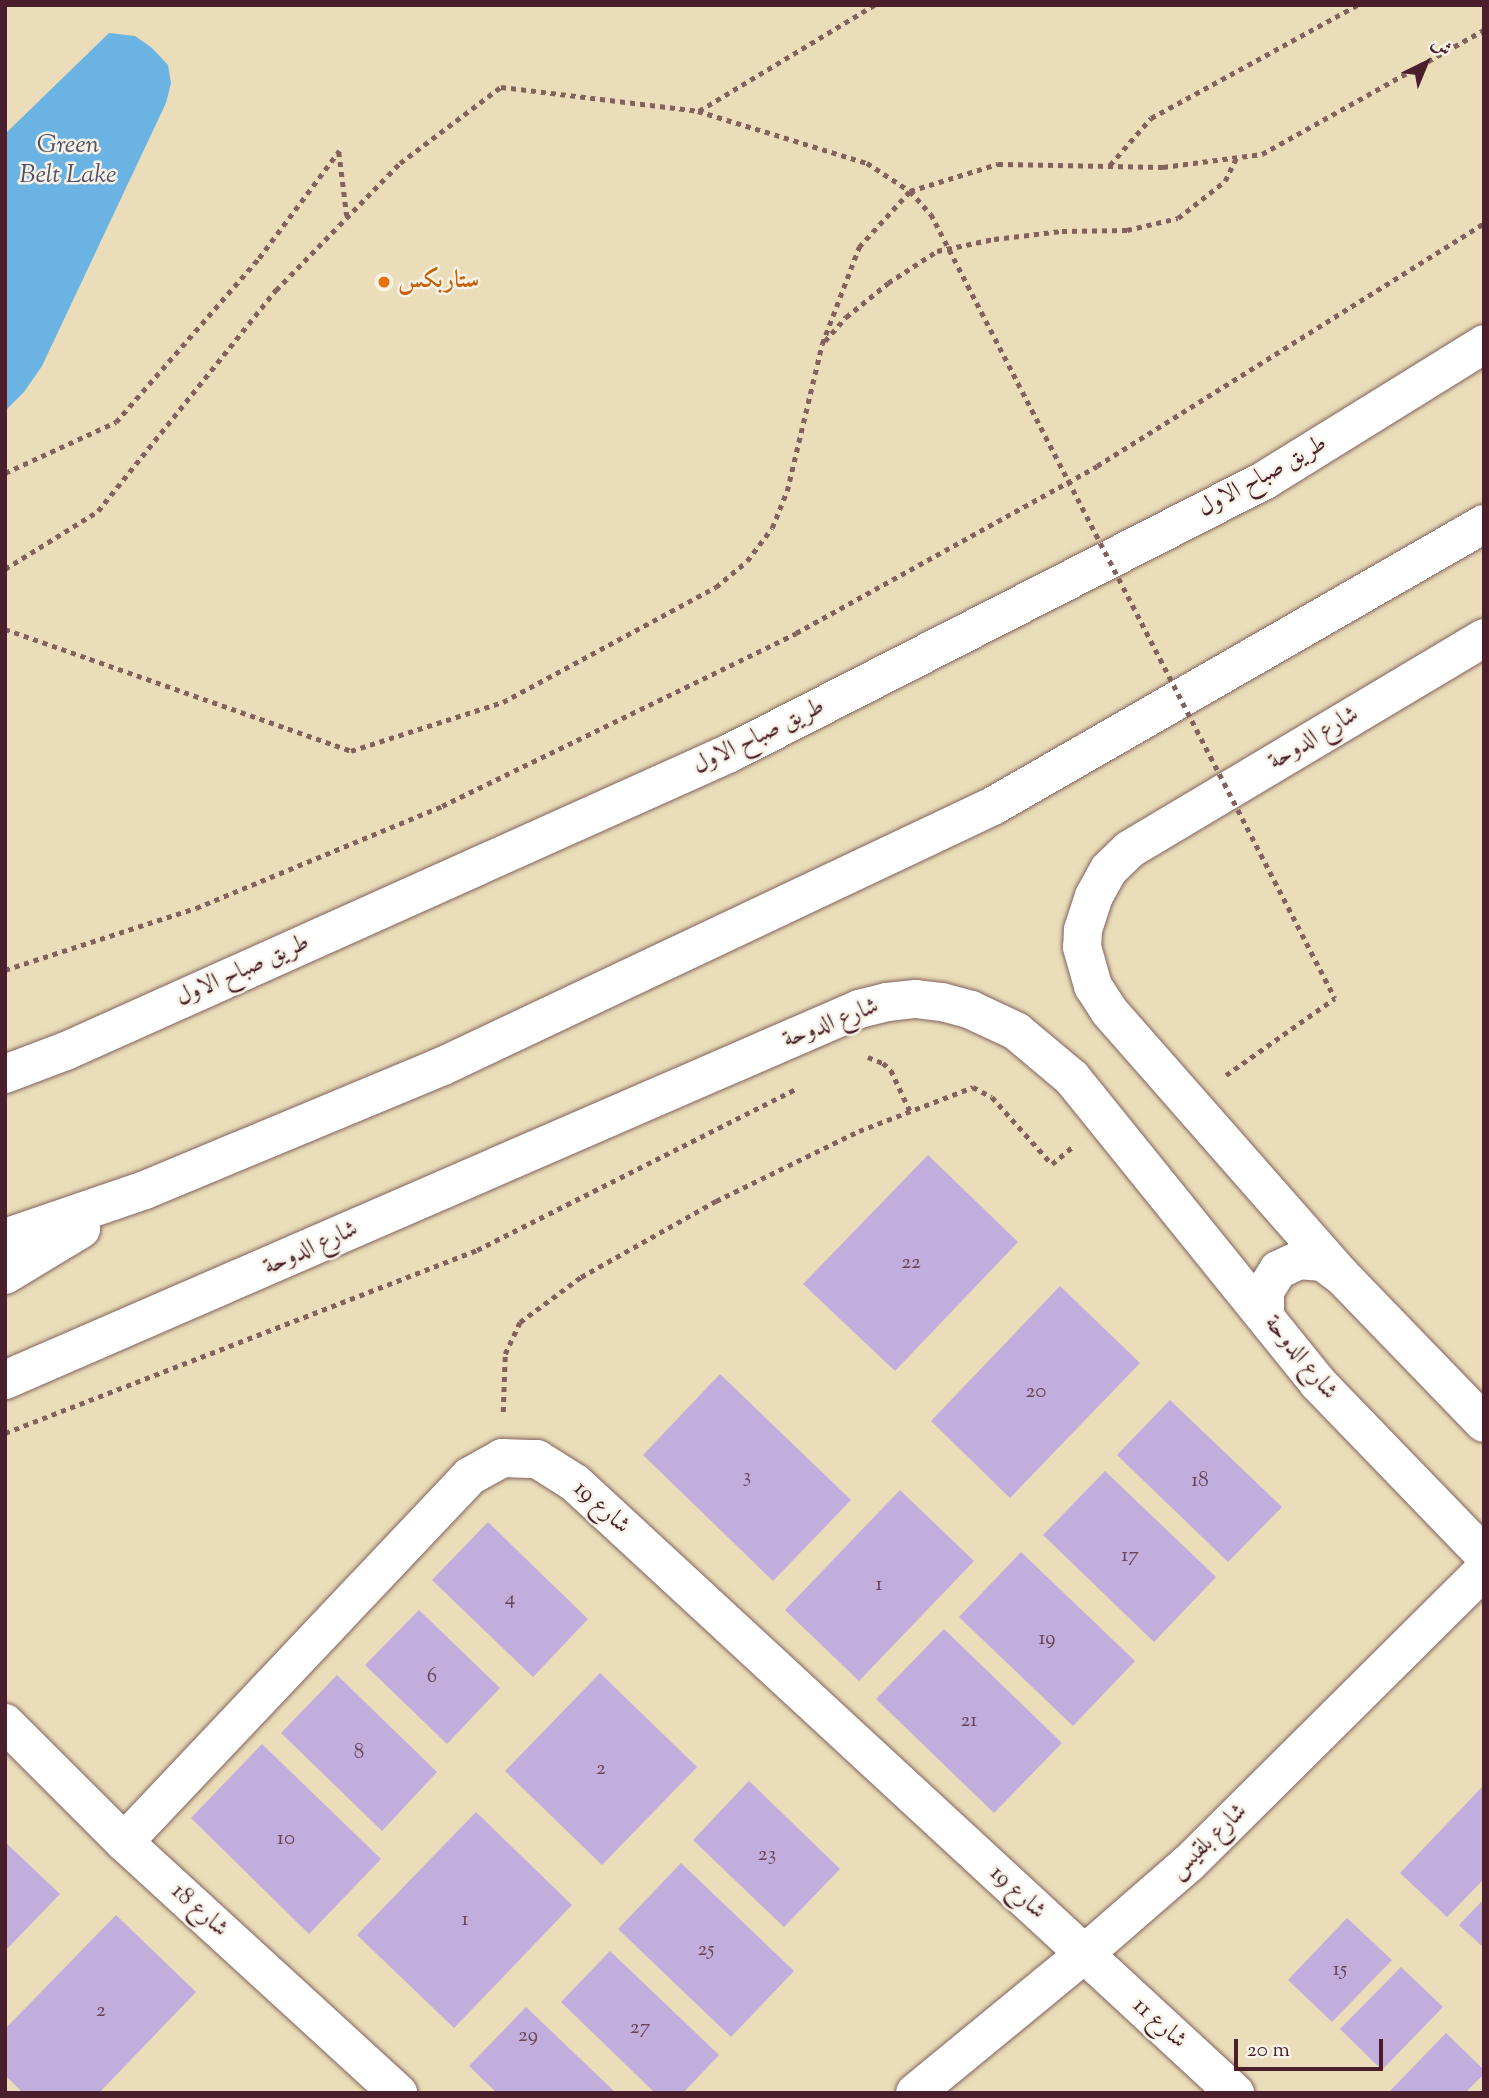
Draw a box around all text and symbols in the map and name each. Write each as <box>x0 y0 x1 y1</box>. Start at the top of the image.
north arrow <box>1391 28 1461 98</box>
text: ش <box>1425 31 1457 64</box>
water label: Green Belt Lake <box>19 130 117 192</box>
place label: ستاربكس <box>398 268 479 296</box>
marker: ستاربكس <box>376 274 392 290</box>
street label: طريق صباح الاول <box>1194 430 1332 524</box>
street label: طريق صباح الاول <box>689 693 829 781</box>
street label: شارع الدوحة <box>1264 701 1364 777</box>
street label: طريق صباح الاول <box>172 929 314 1013</box>
street label: شارع الدوحة <box>779 993 883 1055</box>
street label: شارع الدوحة <box>259 1215 363 1283</box>
house number: 22 <box>901 1250 921 1276</box>
street label: شارع الدوحة <box>1257 1310 1343 1406</box>
house number: 20 <box>1026 1379 1046 1405</box>
house number: 3 <box>743 1464 751 1490</box>
house number: 18 <box>1191 1468 1209 1494</box>
street label: شارع 19 <box>567 1475 635 1541</box>
house number: 17 <box>1121 1543 1139 1569</box>
house number: 1 <box>875 1572 883 1598</box>
house number: 4 <box>505 1586 515 1612</box>
house number: 19 <box>1038 1626 1056 1652</box>
house number: 6 <box>427 1664 437 1690</box>
house number: 21 <box>961 1708 977 1734</box>
house number: 8 <box>354 1740 364 1766</box>
house number: 2 <box>596 1756 606 1782</box>
street label: شارع بلقيس <box>1164 1798 1254 1886</box>
house number: 10 <box>277 1826 295 1852</box>
house number: 23 <box>758 1842 776 1868</box>
street label: شارع 19 <box>983 1860 1051 1926</box>
street label: شارع 18 <box>164 1878 234 1944</box>
house number: 1 <box>461 1907 469 1933</box>
house number: 25 <box>697 1937 715 1963</box>
house number: 15 <box>1333 1957 1347 1983</box>
street label: شارع 11 <box>1126 1992 1192 2056</box>
house number: 2 <box>96 1998 106 2024</box>
house number: 27 <box>630 2015 650 2041</box>
house number: 29 <box>518 2023 538 2049</box>
scale bar <box>1237 2024 1386 2068</box>
text: 20 m <box>1247 2036 1290 2066</box>

